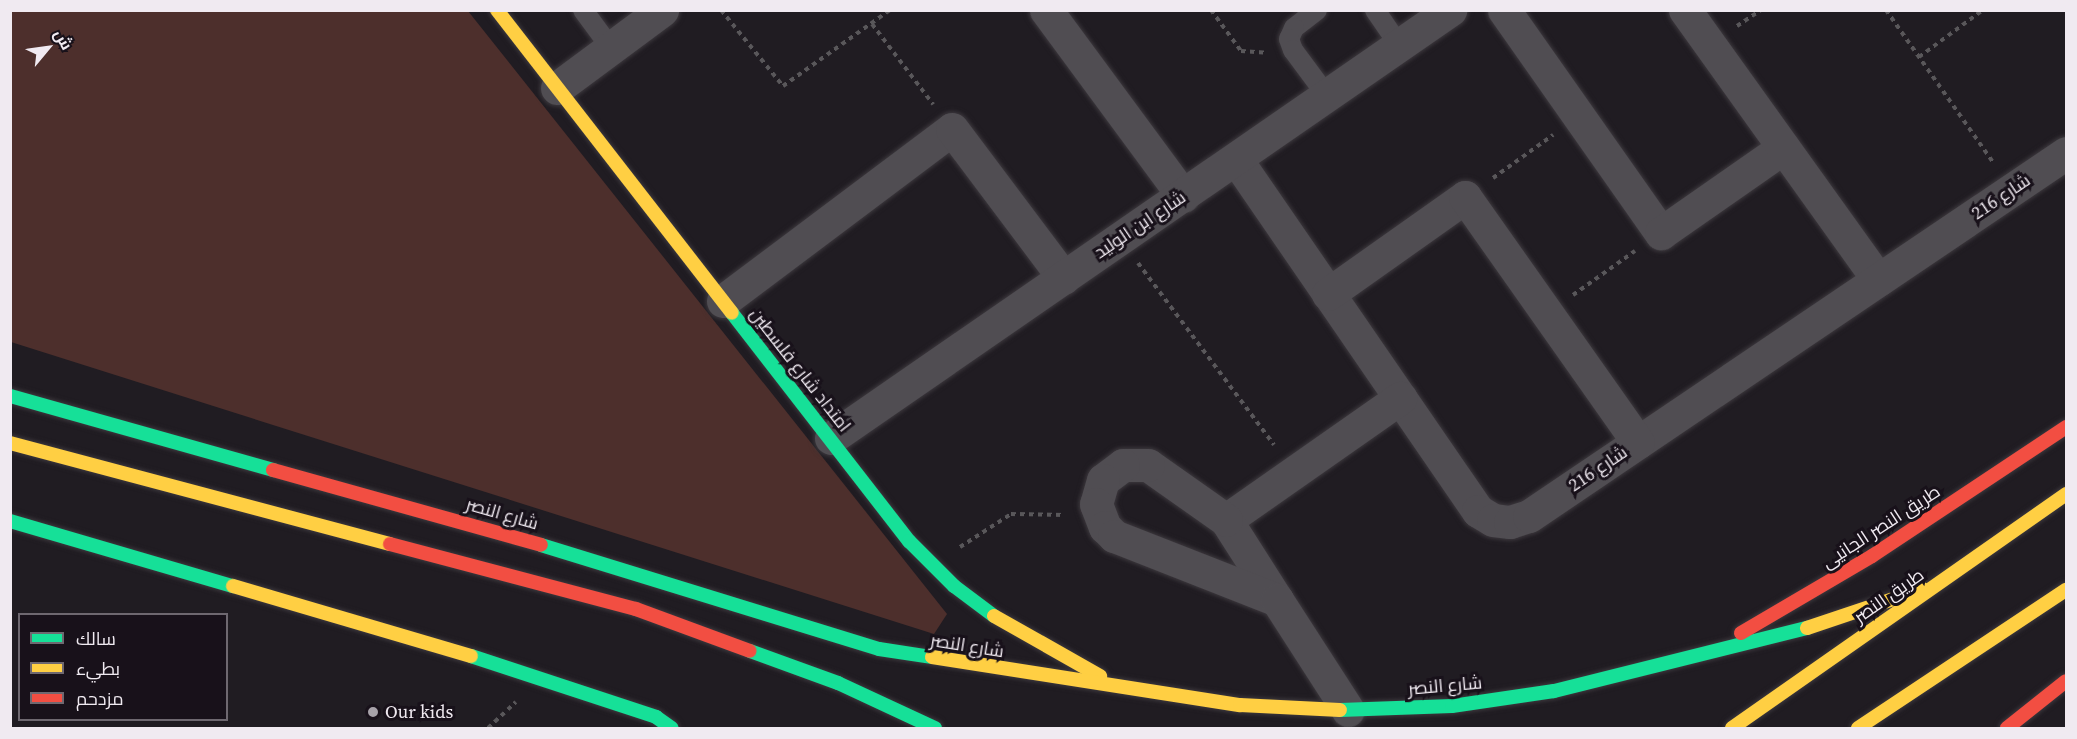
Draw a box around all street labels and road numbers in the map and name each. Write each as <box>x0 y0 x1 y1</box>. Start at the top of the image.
street label: شارع 216 <box>1968 170 2034 224</box>
street label: شارع ابن الوليد <box>1090 187 1190 263</box>
street label: امتداد شارع فلسطين <box>745 304 855 436</box>
street label: شارع 216 <box>1565 442 1631 496</box>
street label: طريق النصر الجانيى <box>1818 481 1944 573</box>
street label: شارع النصر <box>463 493 541 535</box>
street label: طريق النصر <box>1850 564 1928 628</box>
street label: شارع النصر <box>929 630 1005 662</box>
street label: شارع النصر <box>1407 672 1483 700</box>

